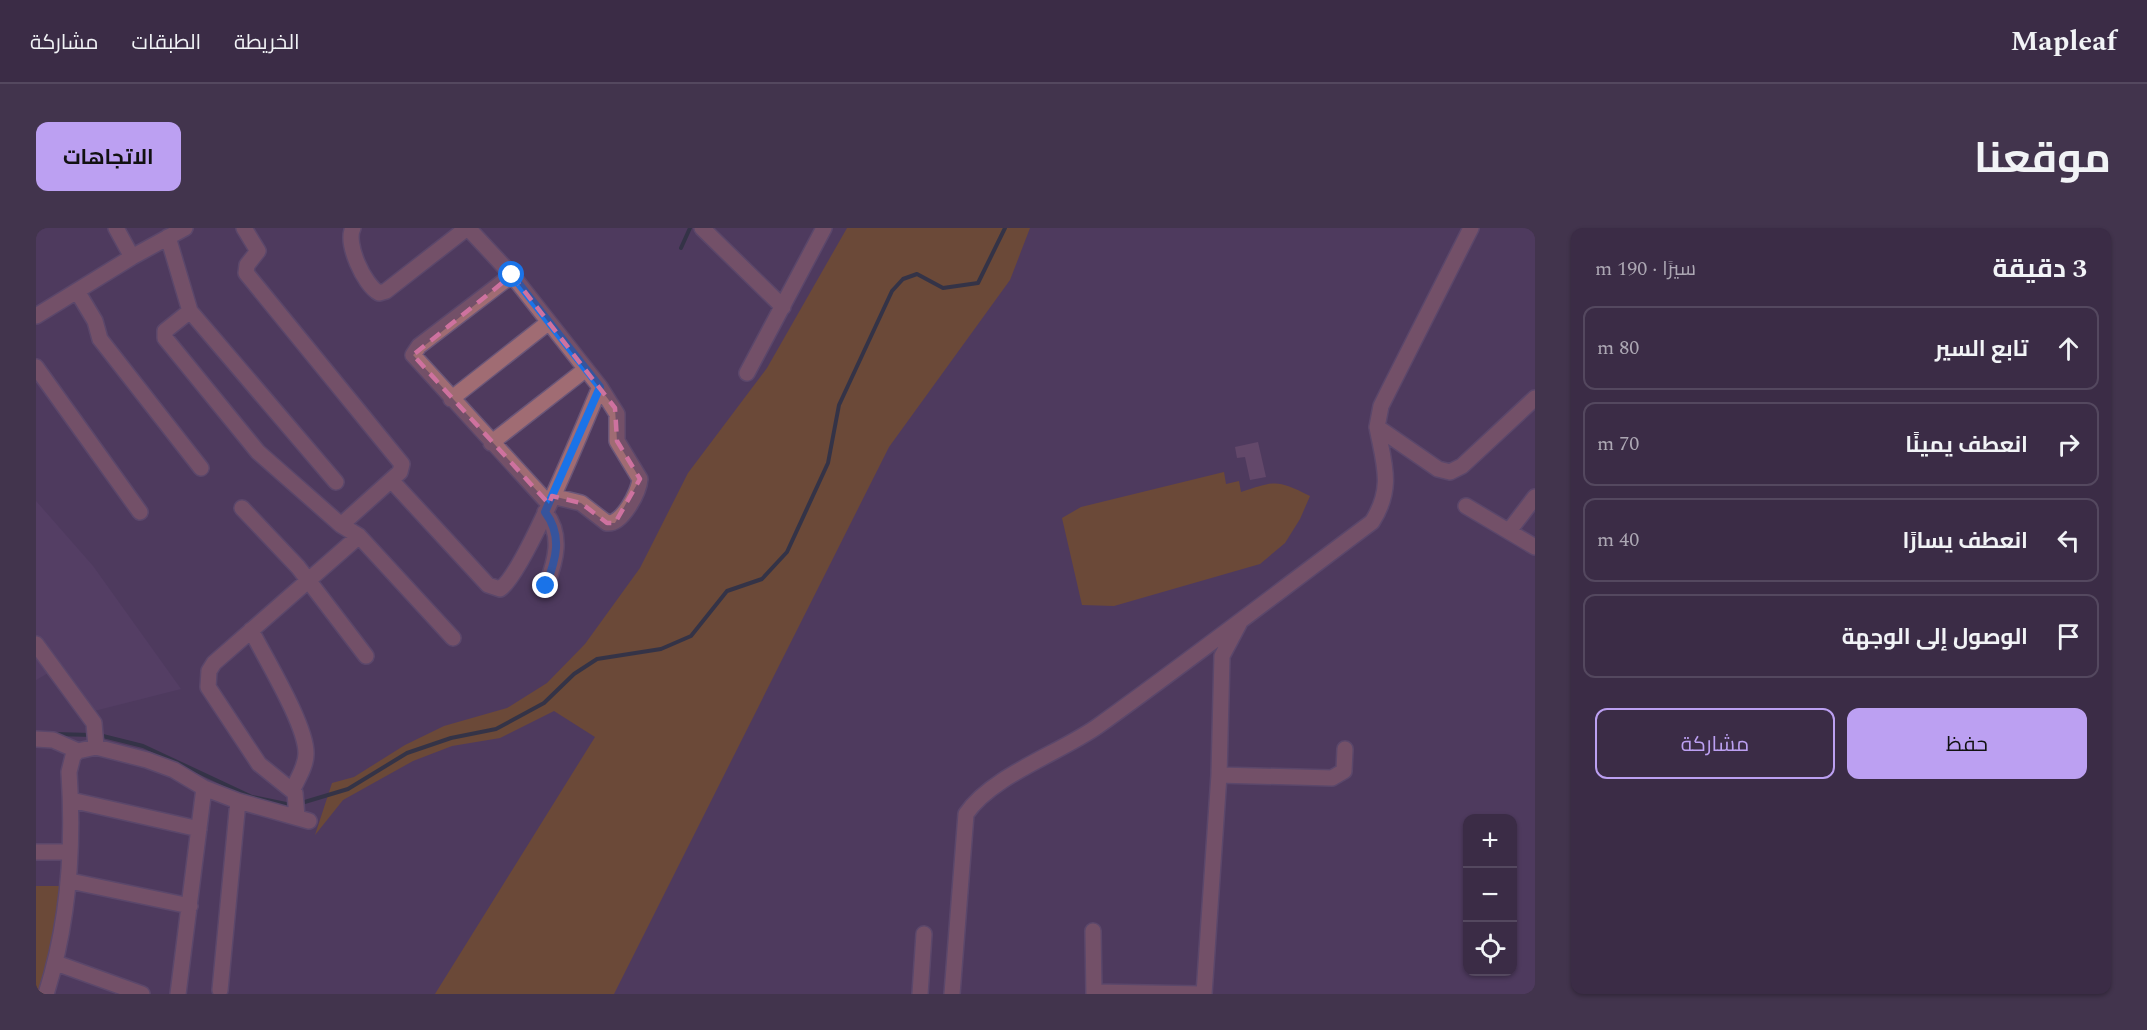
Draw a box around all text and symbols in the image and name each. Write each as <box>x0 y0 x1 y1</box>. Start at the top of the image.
text: Mapleaf <box>2010 20 2117 63</box>
text: مشاركة <box>30 27 99 59</box>
text: الطبقات <box>132 27 201 59</box>
text: الخريطة <box>234 27 300 59</box>
button: الاتجاهات <box>36 122 181 191</box>
text: موقعنا <box>1974 128 2111 191</box>
text: 3 دقيقة <box>1992 249 2087 289</box>
text: سيرًا · 190 m <box>1595 254 1696 284</box>
route start <box>498 261 524 287</box>
icon: ahead <box>2052 332 2085 365</box>
text: 80 m <box>1597 333 1639 363</box>
text: تابع السير <box>1935 333 2028 366</box>
icon: right <box>2052 428 2085 461</box>
text: 70 m <box>1597 429 1639 459</box>
text: انعطف يمينًا <box>1905 429 2028 462</box>
icon: left <box>2052 524 2085 557</box>
text: 40 m <box>1597 525 1639 555</box>
text: انعطف يسارًا <box>1903 525 2028 558</box>
route end <box>532 572 558 598</box>
icon: arrive <box>2052 620 2085 653</box>
text: الوصول إلى الوجهة <box>1842 621 2028 654</box>
button: مشاركة <box>1595 708 1835 779</box>
button: حفظ <box>1847 708 2087 779</box>
map controls <box>1463 814 1517 976</box>
button: + <box>1463 814 1517 868</box>
button: − <box>1463 868 1517 922</box>
button: locate <box>1463 922 1517 976</box>

